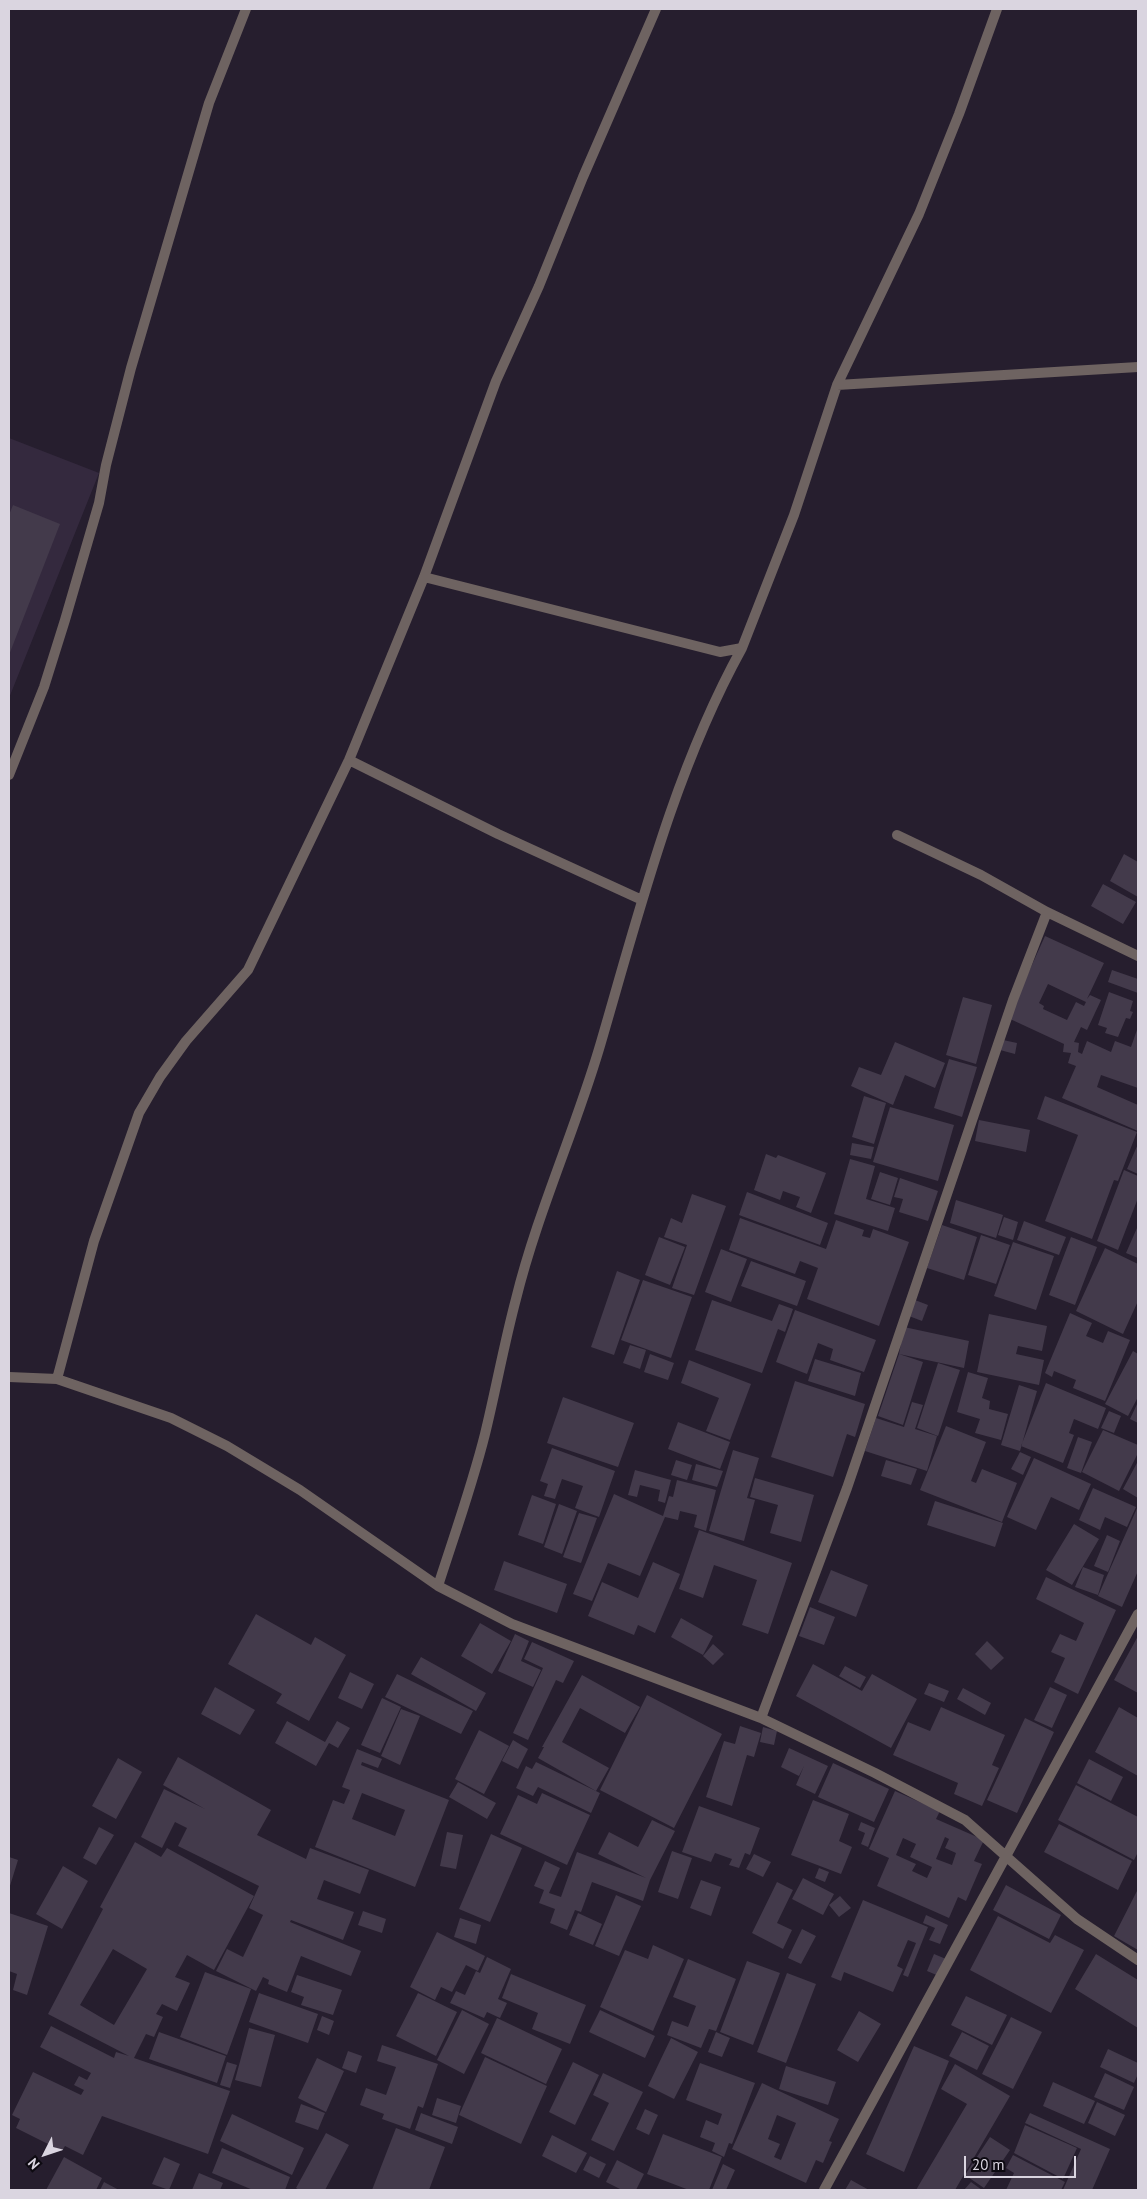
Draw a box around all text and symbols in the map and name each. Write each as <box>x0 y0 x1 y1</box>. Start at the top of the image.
north arrow <box>20 2129 70 2179</box>
scale bar <box>967 2146 1080 2178</box>
text: N <box>24 2154 43 2173</box>
text: 20 m <box>972 2155 1005 2174</box>

